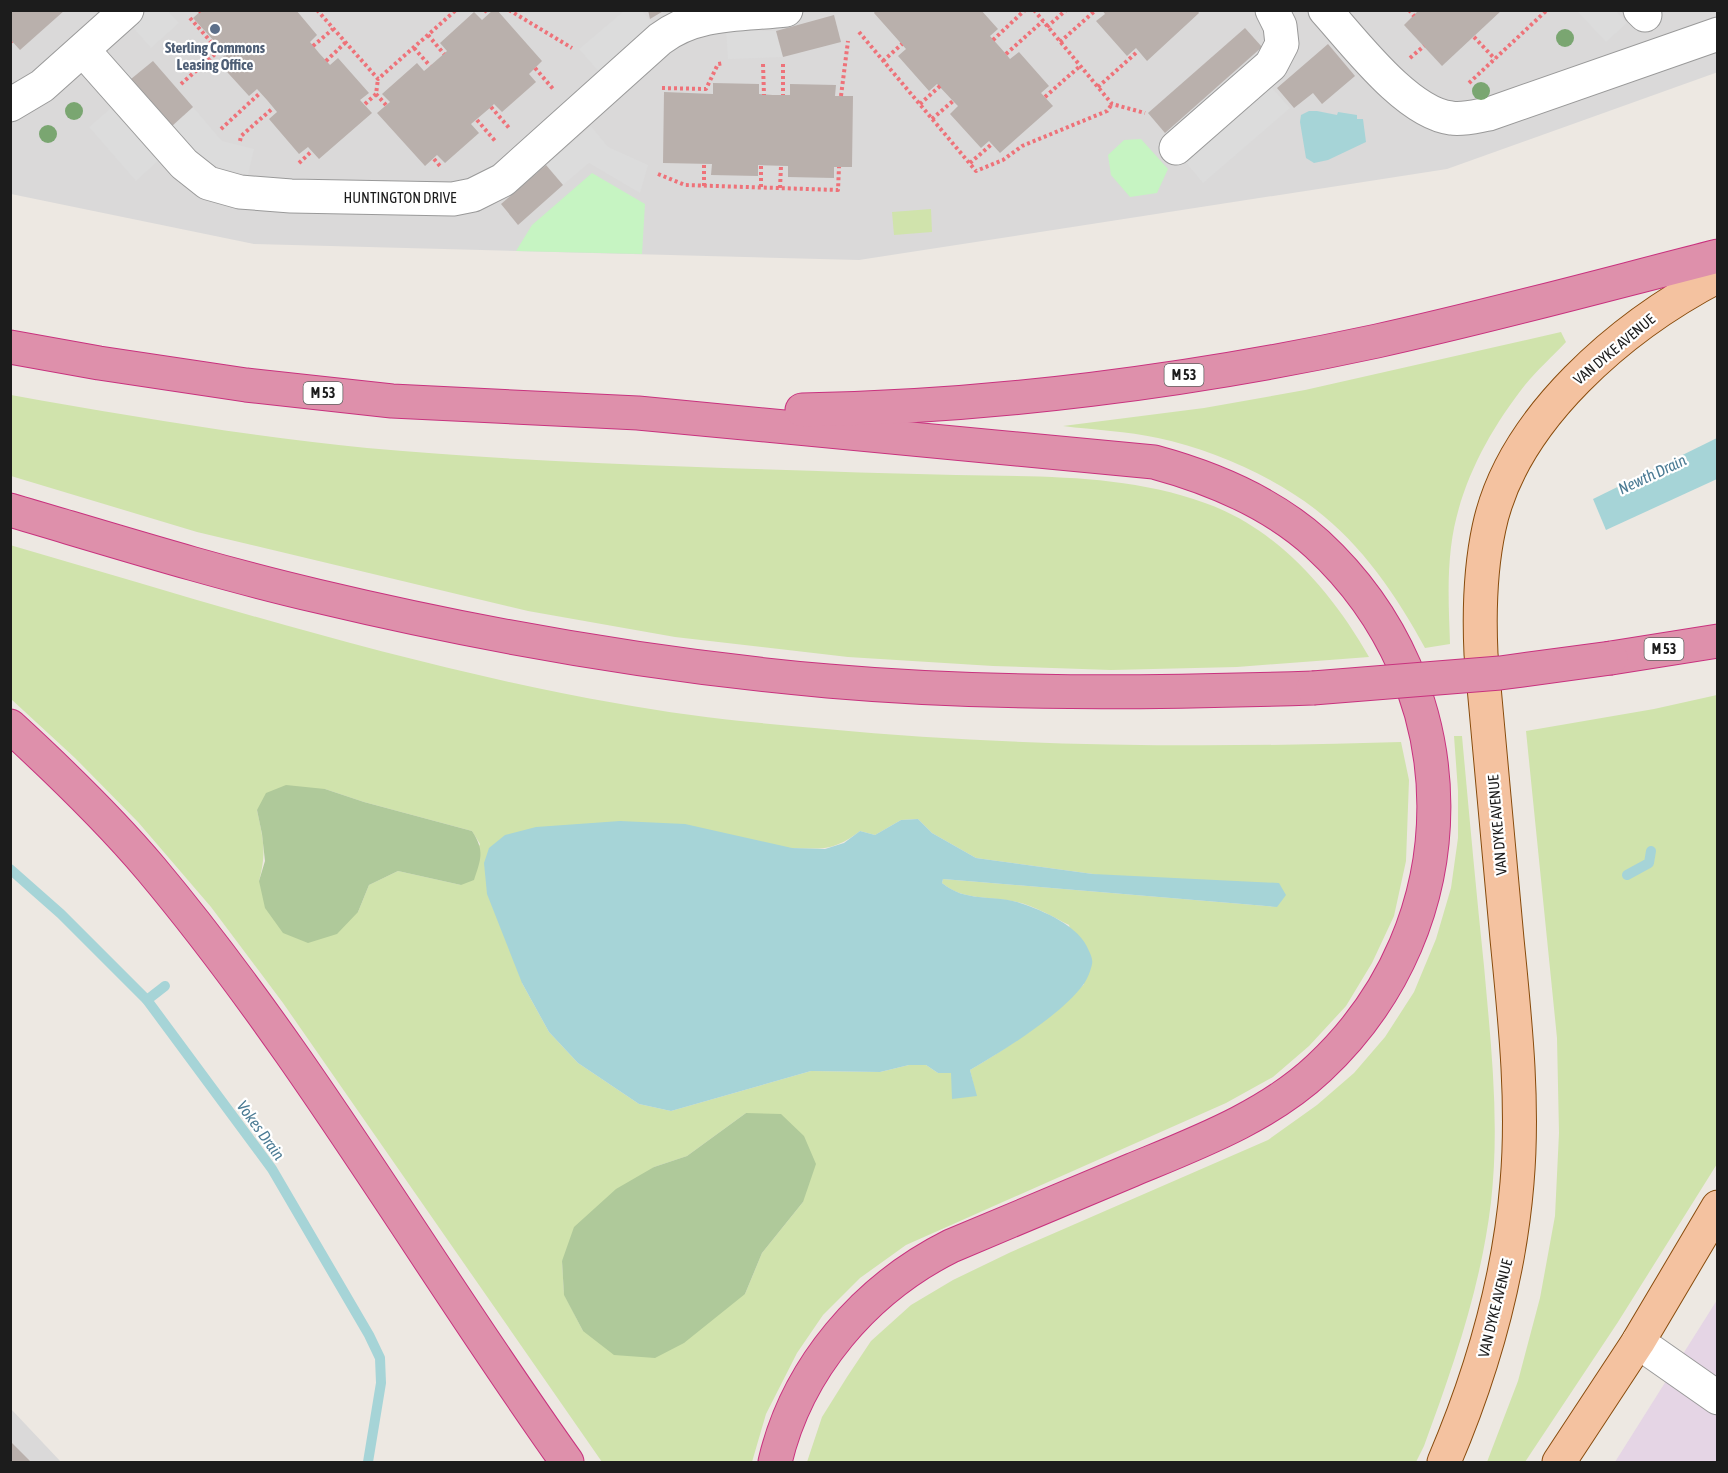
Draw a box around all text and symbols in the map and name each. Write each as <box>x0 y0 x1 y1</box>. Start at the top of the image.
marker: Sterling Commons Leasing Office <box>208 22 222 36</box>
place label: Sterling Commons Leasing Office <box>165 39 266 73</box>
street label: HUNTINGTON DRIVE <box>343 189 457 206</box>
street label: VAN DYKE AVENUE <box>1570 310 1658 388</box>
road number: M 53 <box>1164 364 1204 386</box>
road number: M 53 <box>304 382 342 404</box>
water label: Newth Drain <box>1615 450 1689 498</box>
road number: M 53 <box>1644 638 1684 660</box>
street label: VAN DYKE AVENUE <box>1484 774 1510 876</box>
water label: Vokes Drain <box>233 1097 289 1163</box>
street label: VAN DYKE AVENUE <box>1475 1257 1516 1359</box>

